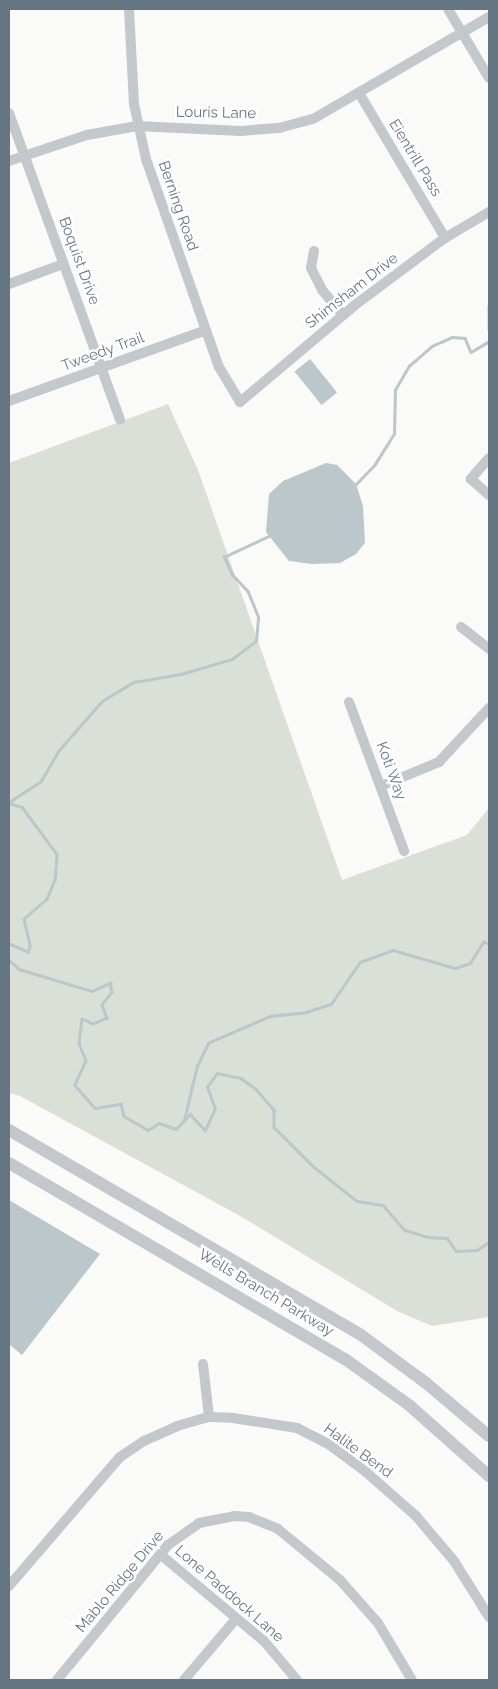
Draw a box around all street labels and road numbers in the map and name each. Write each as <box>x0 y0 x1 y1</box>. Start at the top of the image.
street label: Louris Lane <box>176 103 256 123</box>
street label: Eientrill Pass <box>385 116 445 200</box>
street label: Berning Road <box>154 159 202 253</box>
street label: Boquist Drive <box>55 215 103 307</box>
street label: Shimsham Drive <box>302 249 402 333</box>
street label: Tweedy Trail <box>59 329 147 375</box>
street label: Koti Way <box>372 739 410 803</box>
street label: Wells Branch Parkway <box>195 1246 337 1340</box>
street label: Halite Bend <box>320 1420 396 1482</box>
street label: Mablo Ridge Drive <box>72 1527 168 1637</box>
street label: Lone Paddock Lane <box>171 1542 287 1646</box>

